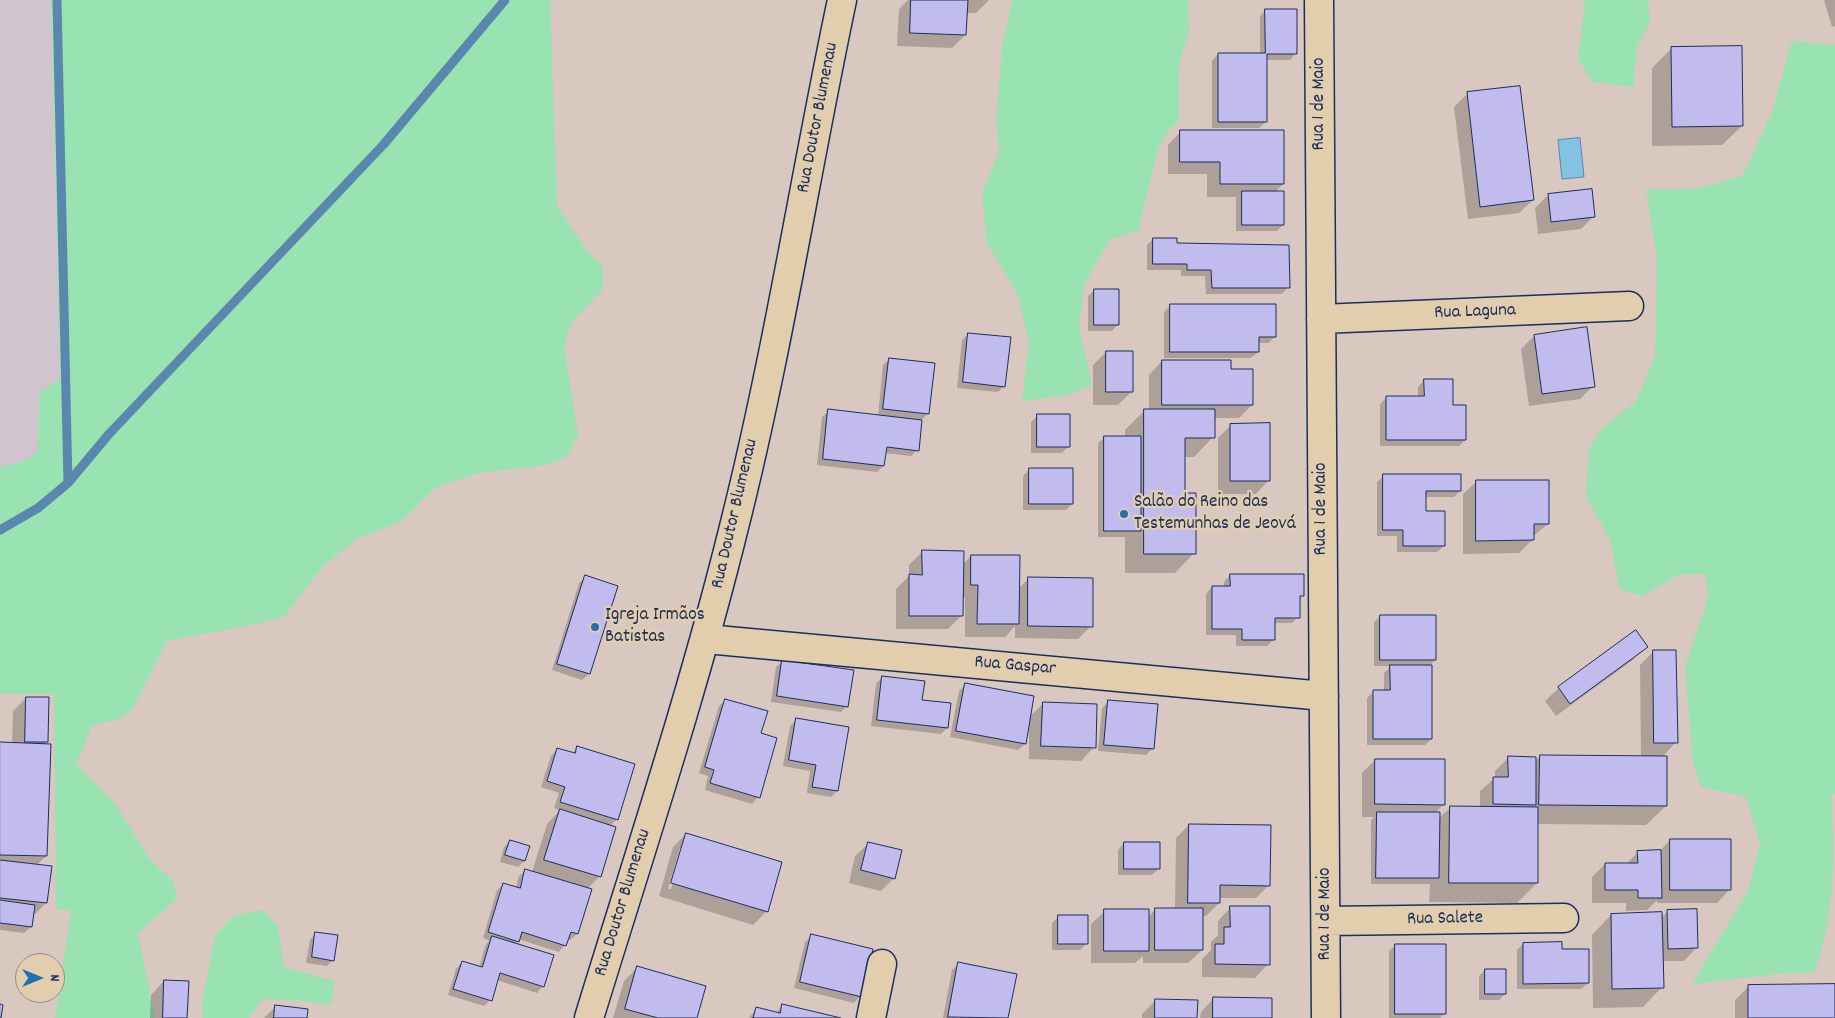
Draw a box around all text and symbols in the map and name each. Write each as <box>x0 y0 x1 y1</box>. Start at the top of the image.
street label: Rua Doutor Blumenau <box>793 41 845 195</box>
street label: Rua 1 de Maio <box>1309 58 1331 150</box>
street label: Rua Laguna <box>1434 300 1516 326</box>
street label: Rua Doutor Blumenau <box>708 437 764 591</box>
street label: Rua 1 de Maio <box>1311 463 1333 555</box>
place label: Salão do Reino das Testemunhas de Jeová <box>1134 492 1296 536</box>
marker: Salão do Reino das Testemunhas de Jeová <box>1118 508 1130 520</box>
place label: Igreja Irmãos Batistas <box>605 605 705 649</box>
marker: Igreja Irmãos Batistas <box>589 621 601 633</box>
street label: Rua Gaspar <box>973 652 1057 682</box>
street label: Rua Doutor Blumenau <box>591 826 657 980</box>
street label: Rua 1 de Maio <box>1315 868 1337 960</box>
street label: Rua Salete <box>1407 908 1483 932</box>
north arrow <box>15 953 65 1003</box>
text: N <box>44 975 64 981</box>

